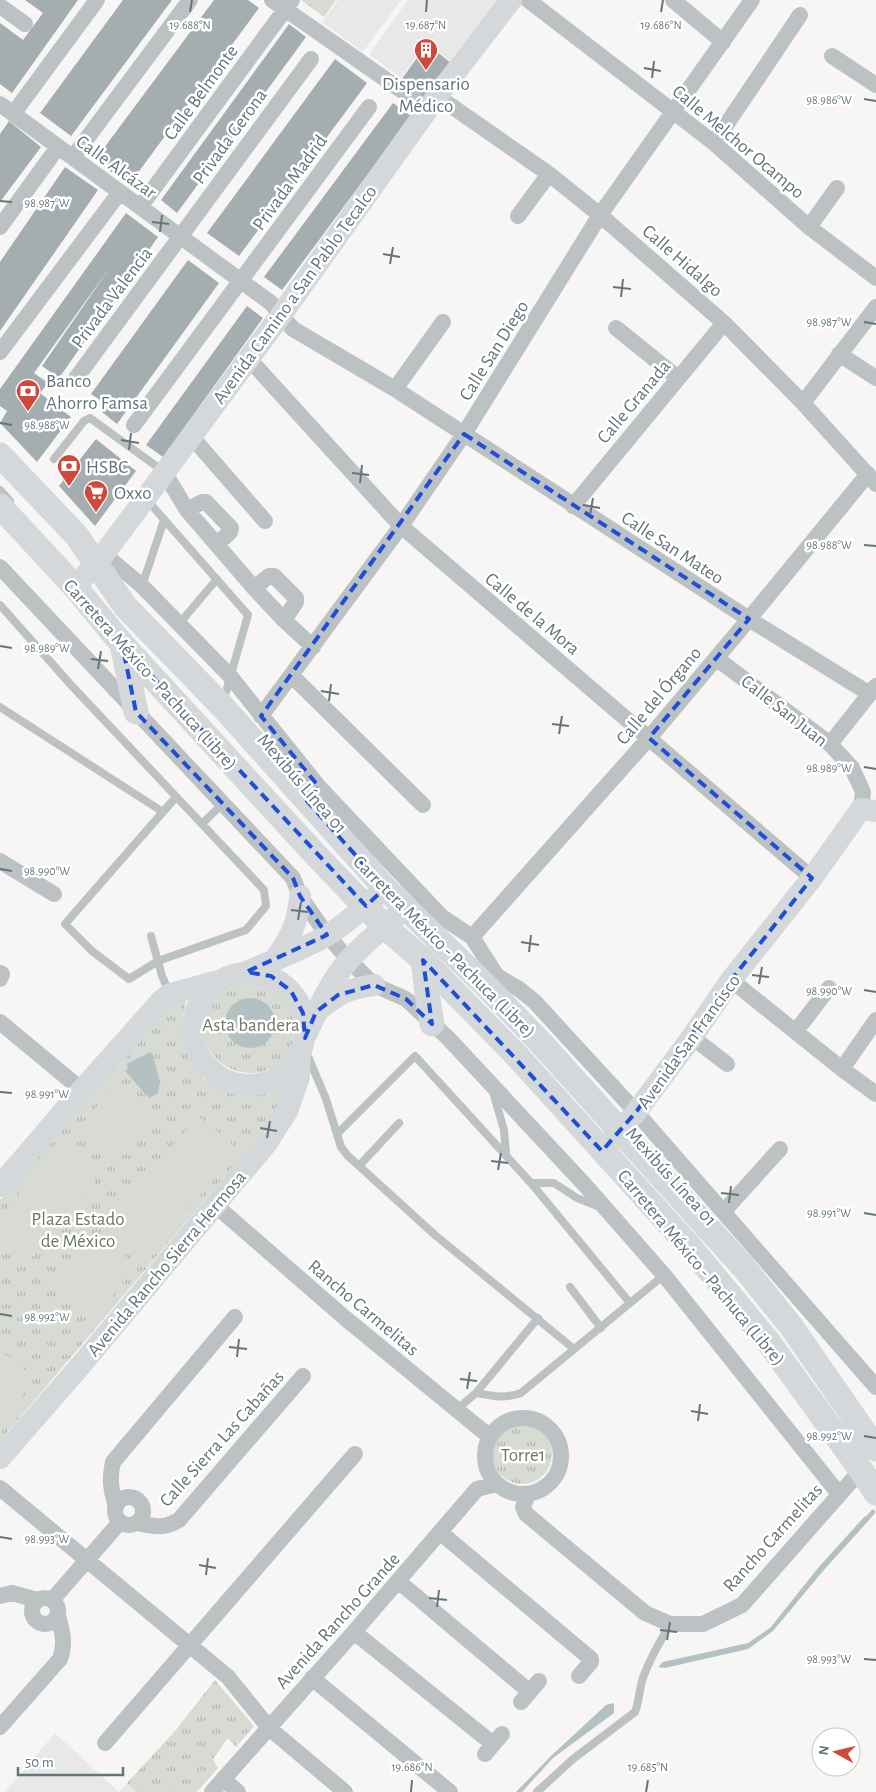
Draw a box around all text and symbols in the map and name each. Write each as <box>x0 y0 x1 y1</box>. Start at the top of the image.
text: 19.688°N <box>169 19 211 31</box>
text: 19.687°N <box>406 19 446 31</box>
text: 19.686°N <box>640 19 682 31</box>
building icon: Dispensario Médico <box>413 37 439 71</box>
street label: Calle Belmonte <box>161 42 242 144</box>
place label: Dispensario Médico <box>382 75 470 116</box>
street label: Calle Melchor Ocampo <box>669 82 808 203</box>
street label: Privada Gerona <box>190 86 271 188</box>
text: 98.986°W <box>806 94 852 106</box>
street label: Calle Alcázar <box>72 132 160 203</box>
street label: Privada Madrid <box>249 132 331 234</box>
street label: Avenida Camino a San Pablo Tecalco <box>210 182 381 408</box>
text: 98.987°W <box>25 197 70 209</box>
street label: Calle Hidalgo <box>638 221 726 301</box>
street label: Privada Valencia <box>68 244 156 352</box>
street label: Calle San Diego <box>456 297 533 404</box>
text: 98.987°W <box>807 316 852 328</box>
street label: Calle Granada <box>594 356 675 447</box>
place label: Banco Ahorro Famsa <box>46 372 148 413</box>
bank icon: Banco Ahorro Famsa <box>15 378 41 412</box>
text: 98.988°W <box>24 419 70 431</box>
bank icon: HSBC <box>56 453 82 487</box>
place label: HSBC <box>86 458 128 477</box>
supermarket icon: Oxxo <box>83 479 109 513</box>
place label: Oxxo <box>114 484 152 503</box>
street label: Calle San Mateo <box>618 508 727 588</box>
text: 98.988°W <box>806 539 852 551</box>
street label: Calle de la Mora <box>481 569 583 659</box>
street label: Carretera México - Pachuca (Libre) <box>59 576 240 774</box>
text: 98.989°W <box>24 642 70 654</box>
street label: Calle del Órgano <box>611 642 705 749</box>
street label: Calle San Juan <box>737 672 831 751</box>
street label: Mexibús Línea 01 <box>254 730 350 838</box>
text: 98.989°W <box>806 762 852 774</box>
street label: Carretera México - Pachuca (Libre) <box>349 852 539 1042</box>
text: 98.990°W <box>24 865 70 877</box>
street label: Avenida San Francisco <box>634 971 744 1113</box>
text: 98.990°W <box>806 985 852 997</box>
park label: Asta bandera <box>202 1016 300 1035</box>
text: 98.991°W <box>25 1088 69 1100</box>
street label: Mexibús Línea 01 <box>622 1124 720 1230</box>
street label: Carretera México - Pachuca (Libre) <box>613 1166 788 1370</box>
street label: Avenida Rancho Sierra Hermosa <box>84 1167 250 1360</box>
text: 98.991°W <box>807 1207 851 1219</box>
park label: Plaza Estado de México <box>31 1210 125 1251</box>
street label: Rancho Carmelitas <box>304 1257 422 1360</box>
text: 98.992°W <box>24 1311 70 1323</box>
street label: Calle Sierra Las Cabañas <box>156 1367 288 1511</box>
text: 98.992°W <box>806 1430 852 1442</box>
park label: Torre1 <box>501 1446 545 1465</box>
street label: Rancho Carmelitas <box>720 1480 826 1596</box>
text: 98.993°W <box>25 1533 70 1545</box>
street label: Avenida Rancho Grande <box>272 1549 404 1693</box>
text: 98.993°W <box>807 1653 852 1665</box>
north arrow <box>811 1727 861 1777</box>
scale bar <box>18 1744 122 1776</box>
text: N <box>817 1745 832 1756</box>
text: 50 m <box>25 1755 54 1770</box>
text: 19.686°N <box>391 1761 433 1773</box>
text: 19.685°N <box>628 1761 668 1773</box>

